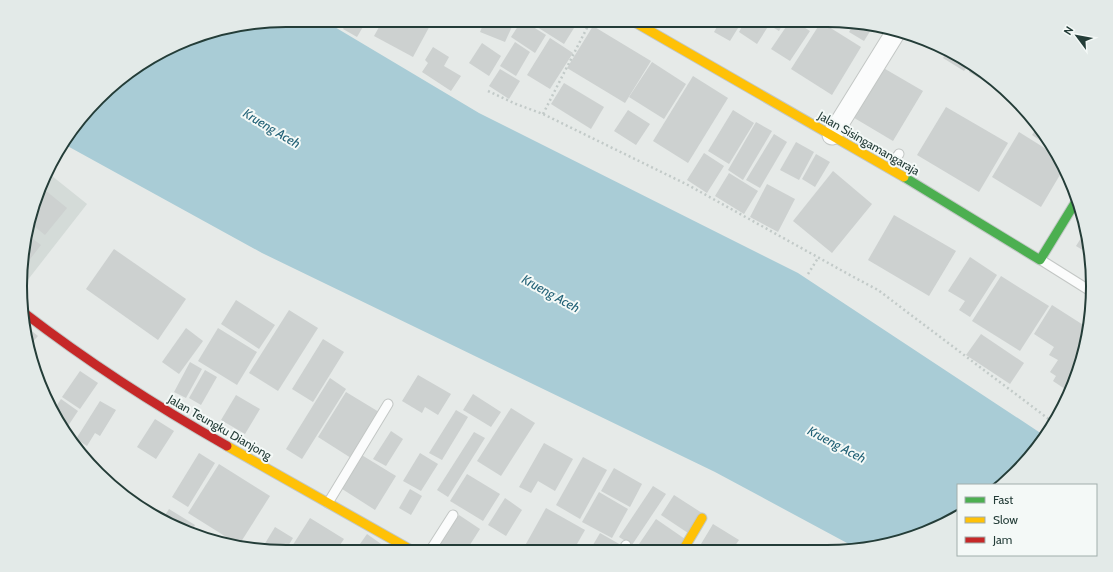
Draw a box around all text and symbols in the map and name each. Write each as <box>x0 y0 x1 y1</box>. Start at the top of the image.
north arrow <box>1057 16 1097 56</box>
text: N <box>1061 24 1077 38</box>
water label: Krueng Aceh <box>241 105 303 151</box>
street label: Jalan Sisingamangaraja <box>815 107 923 178</box>
water label: Krueng Aceh <box>519 271 583 315</box>
street label: Jalan Teungku Dianjong <box>165 391 275 463</box>
water label: Krueng Aceh <box>805 422 869 466</box>
legend <box>957 484 1097 556</box>
text: Fast <box>993 492 1013 507</box>
text: Slow <box>993 512 1018 527</box>
text: Jam <box>992 532 1012 547</box>

